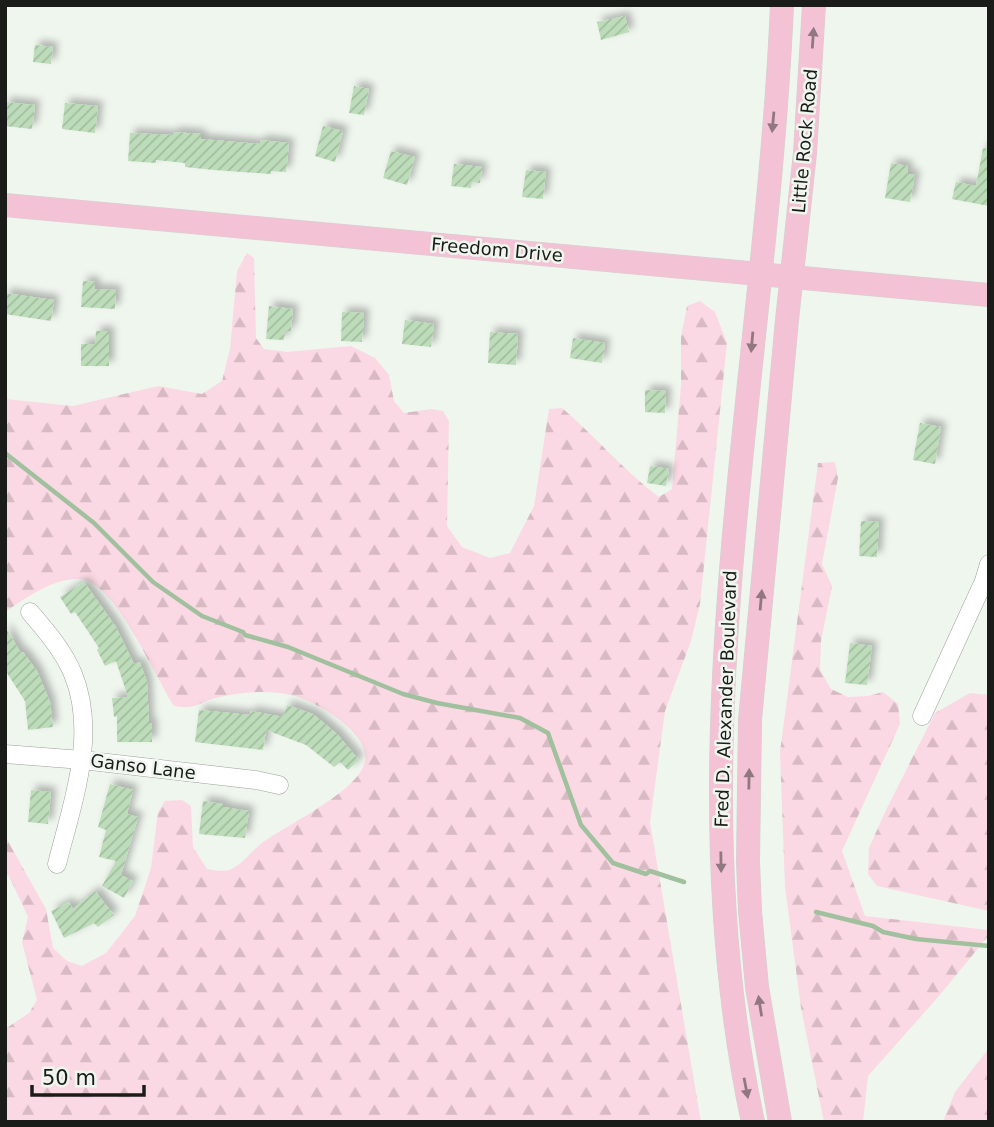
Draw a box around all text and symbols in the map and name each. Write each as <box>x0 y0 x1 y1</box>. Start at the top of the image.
one-way arrow <box>808 27 819 49</box>
street label: Little Rock Road <box>788 68 821 214</box>
one-way arrow <box>767 111 778 133</box>
street label: Freedom Drive <box>430 233 564 266</box>
one-way arrow <box>746 331 757 353</box>
street label: Fred D. Alexander Boulevard <box>711 570 740 828</box>
one-way arrow <box>756 588 767 610</box>
street label: Ganso Lane <box>89 750 197 783</box>
one-way arrow <box>744 768 755 790</box>
one-way arrow <box>715 852 726 874</box>
one-way arrow <box>754 995 765 1017</box>
scale bar <box>32 1054 144 1098</box>
text: 50 m <box>42 1066 96 1090</box>
one-way arrow <box>741 1077 752 1099</box>

